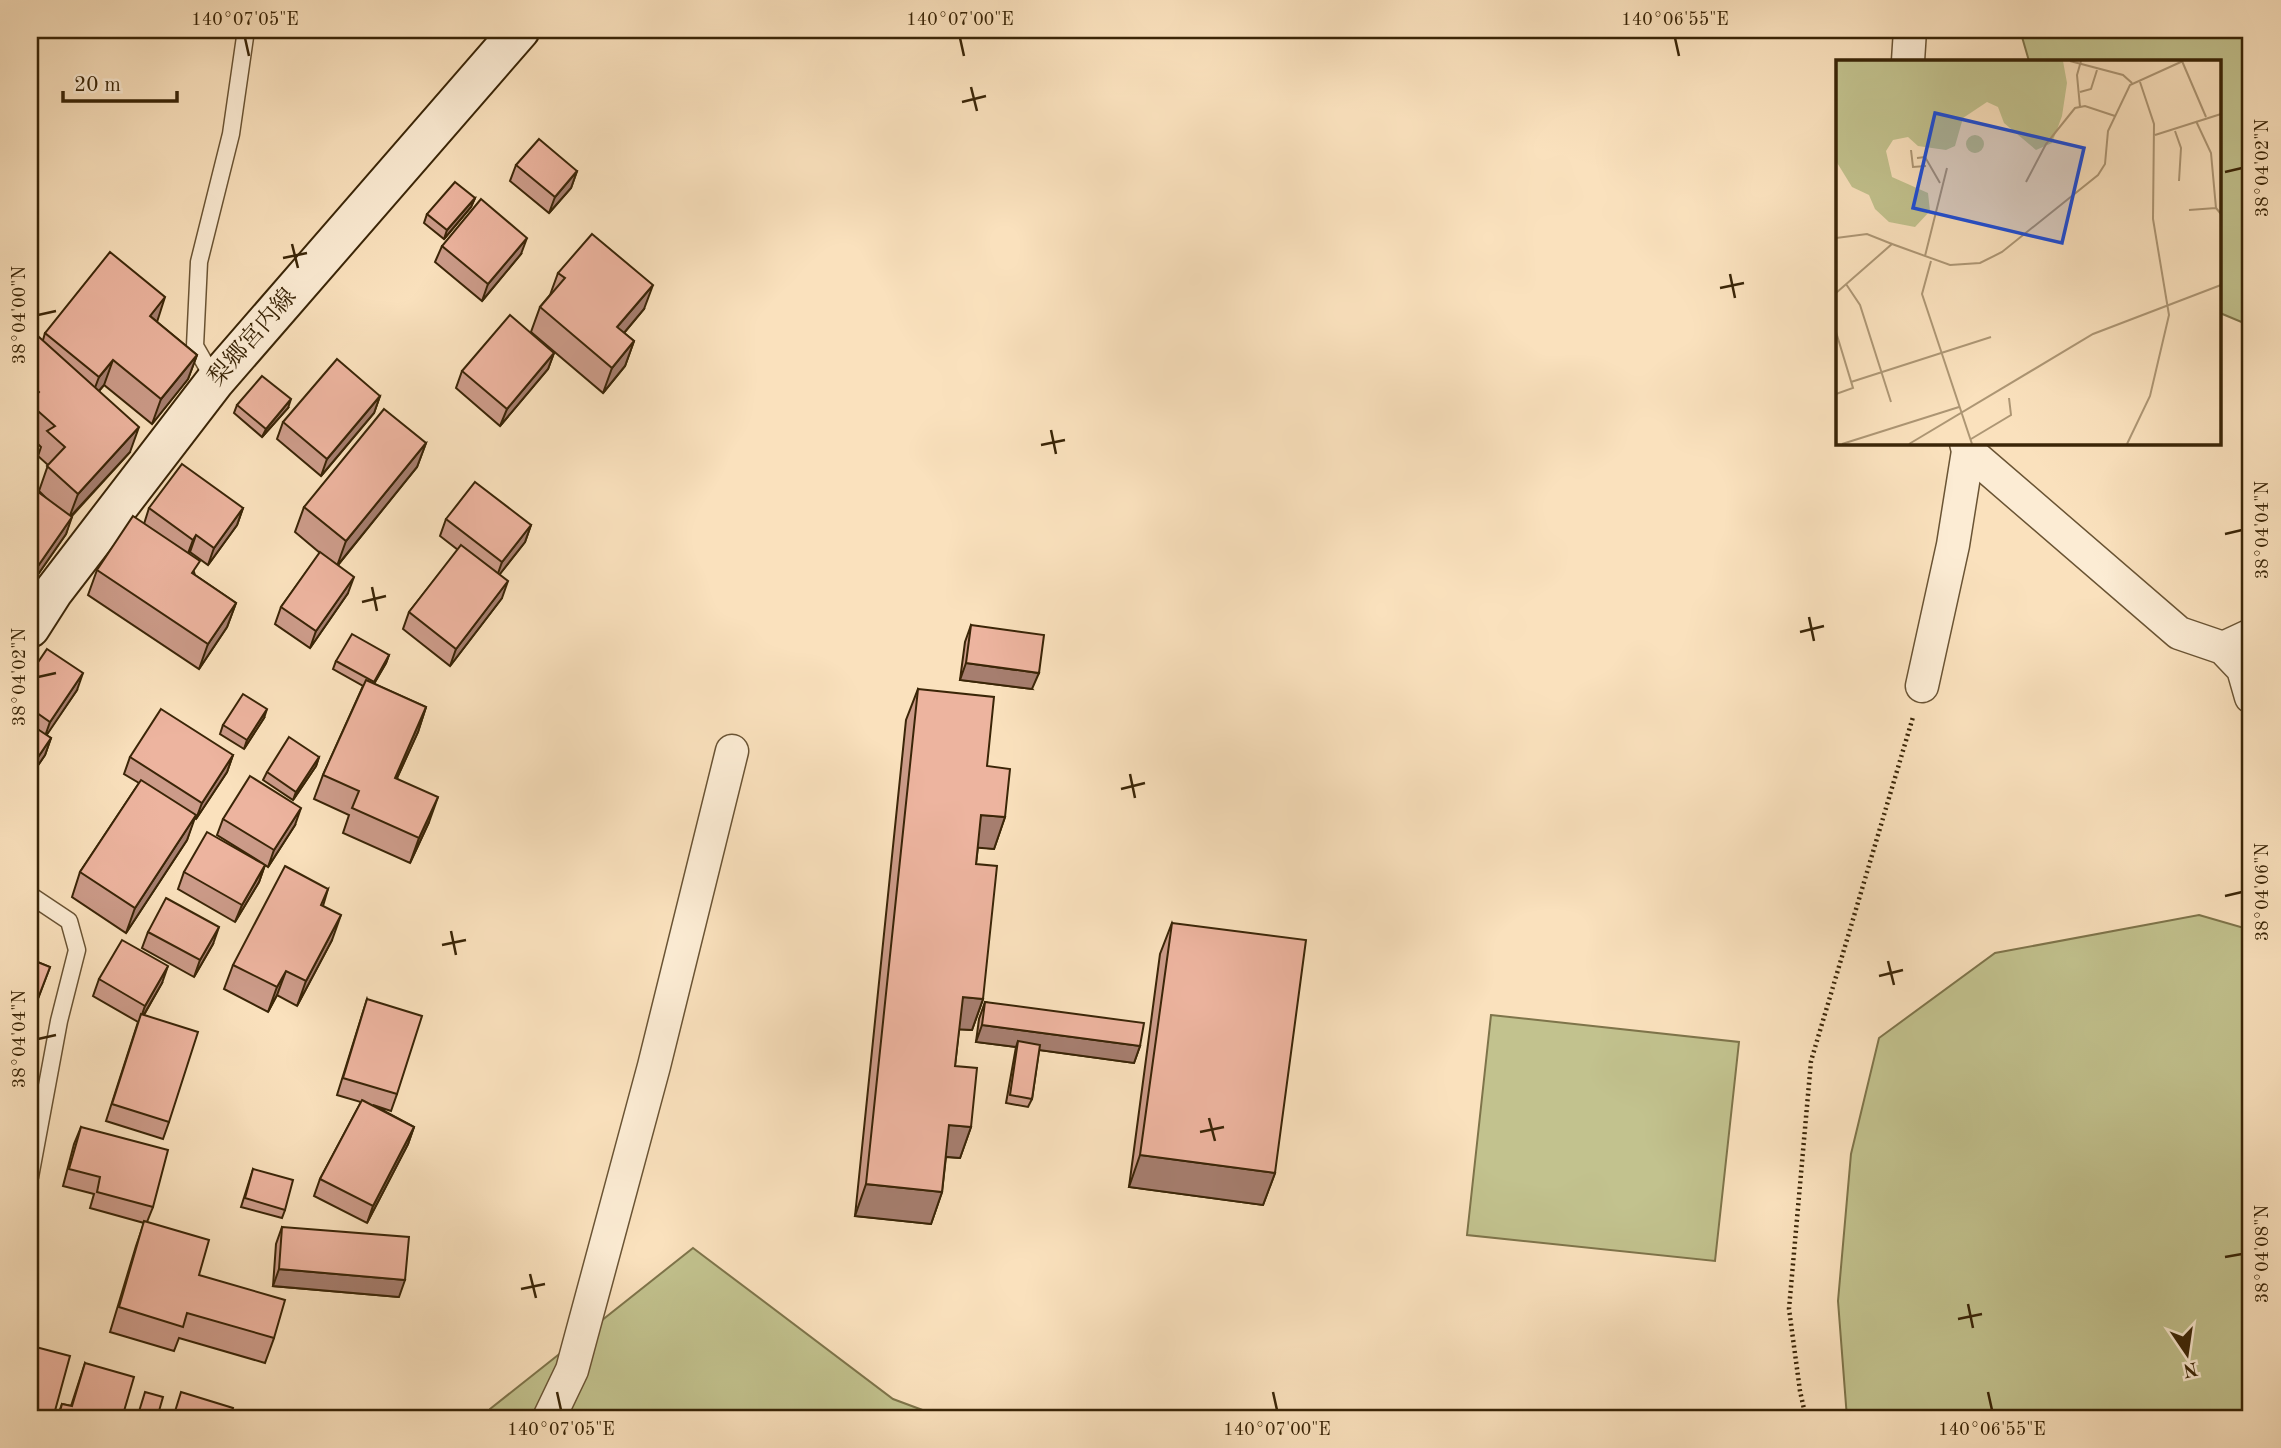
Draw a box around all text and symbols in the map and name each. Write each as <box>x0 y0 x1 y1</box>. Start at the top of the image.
text: 140°07'05"E <box>191 11 299 29</box>
text: 140°07'00"E <box>906 11 1014 29</box>
text: 140°06'55"E <box>1621 11 1729 29</box>
scale bar <box>63 60 177 104</box>
inset map <box>1836 60 2222 444</box>
text: 20 m <box>74 75 121 96</box>
text: 38°04'02"N <box>2254 119 2272 217</box>
text: 38°04'00"N <box>11 266 29 364</box>
street label: 梨郷宮内線 <box>202 283 301 391</box>
text: 38°04'04"N <box>2254 481 2272 579</box>
text: 38°04'02"N <box>11 628 29 726</box>
text: 38°04'06"N <box>2254 843 2272 941</box>
text: 38°04'04"N <box>11 990 29 1088</box>
text: 38°04'08"N <box>2254 1205 2272 1303</box>
north arrow <box>2152 1318 2222 1388</box>
text: N <box>2181 1357 2199 1379</box>
text: 140°07'05"E <box>507 1421 615 1439</box>
text: 140°07'00"E <box>1223 1421 1331 1439</box>
text: 140°06'55"E <box>1938 1421 2046 1439</box>

